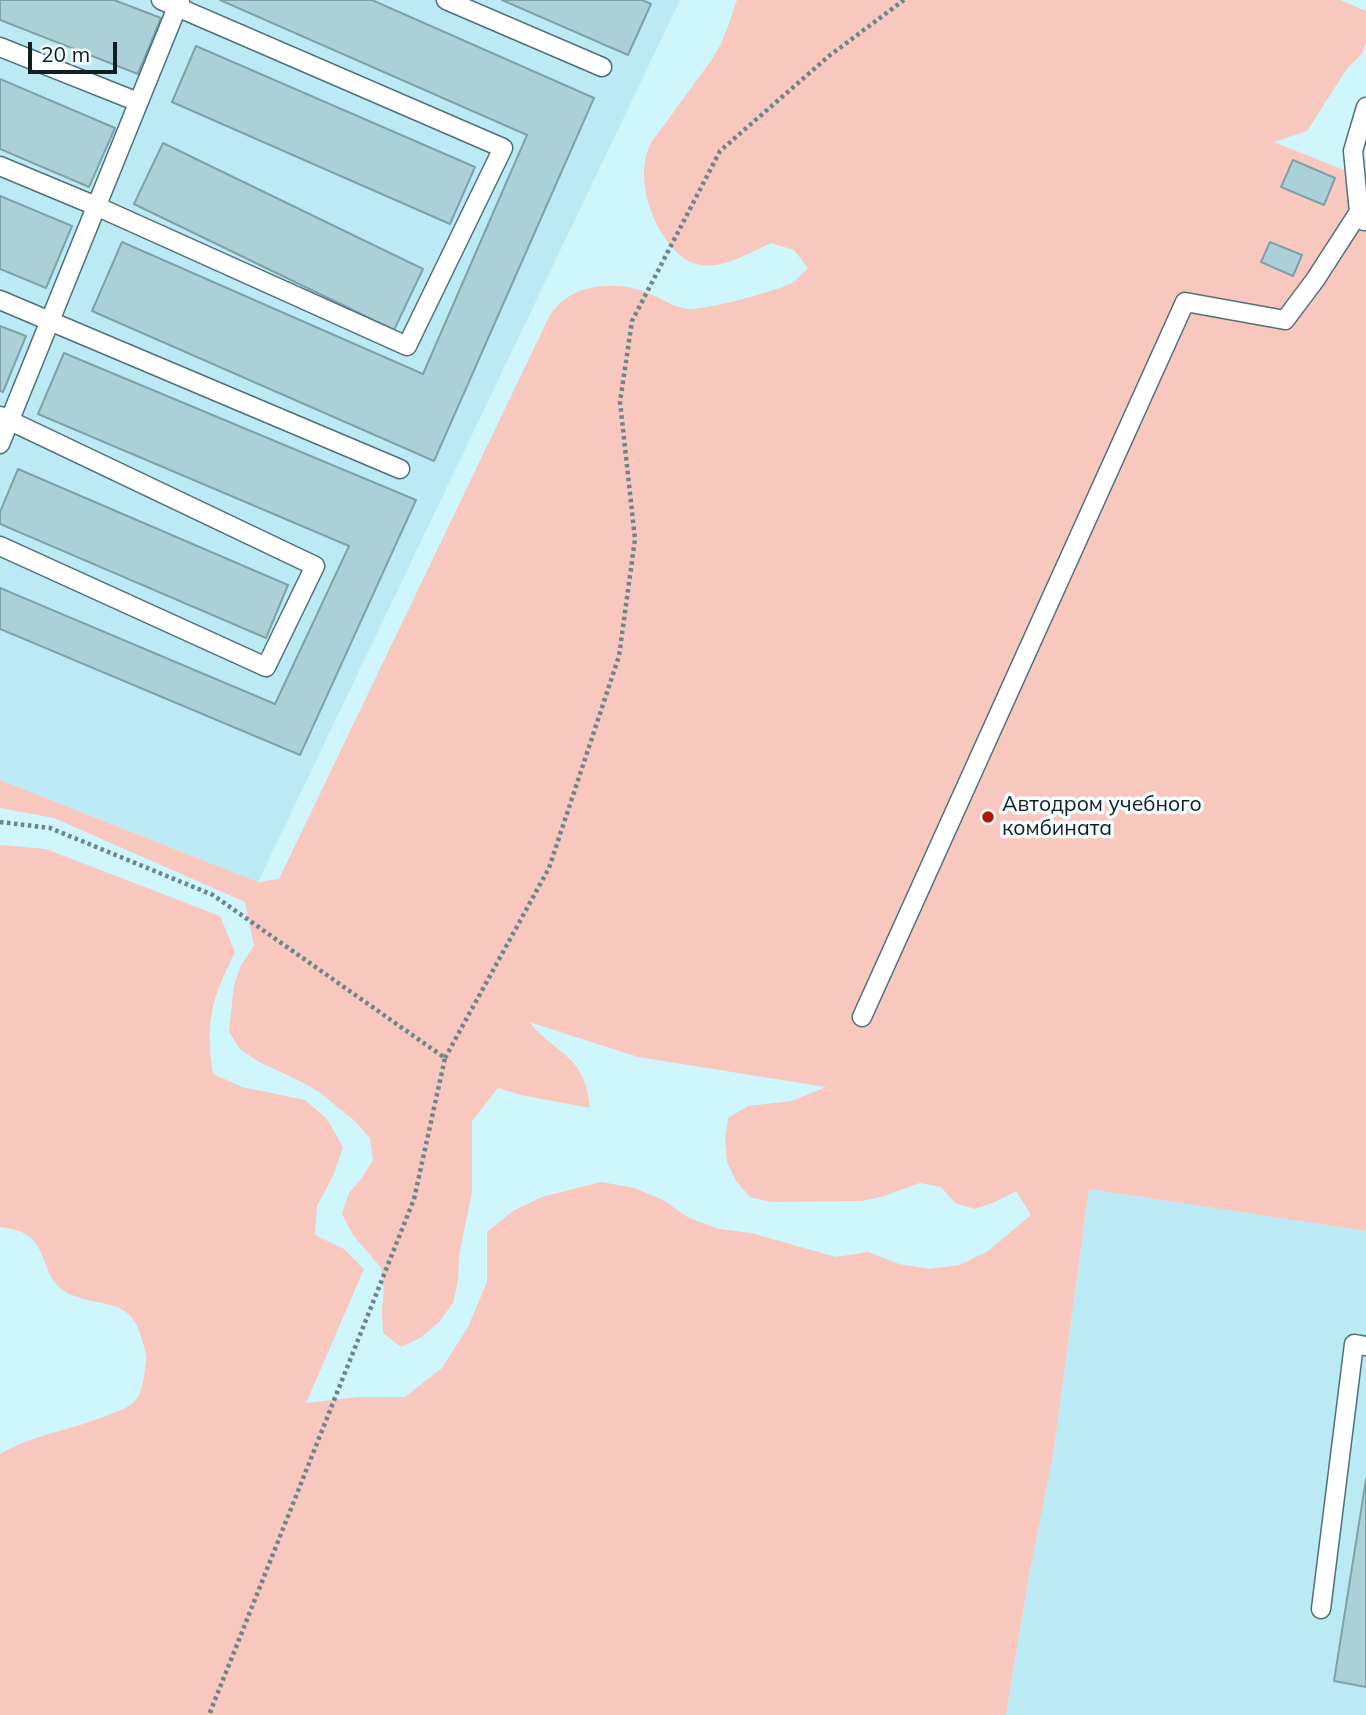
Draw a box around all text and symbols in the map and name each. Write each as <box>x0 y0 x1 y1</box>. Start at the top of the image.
scale bar <box>32 28 121 72</box>
text: 20 m <box>41 41 90 67</box>
place label: Автодром учебного комбината <box>1002 792 1202 842</box>
marker: Автодром учебного комбината <box>980 809 996 825</box>

